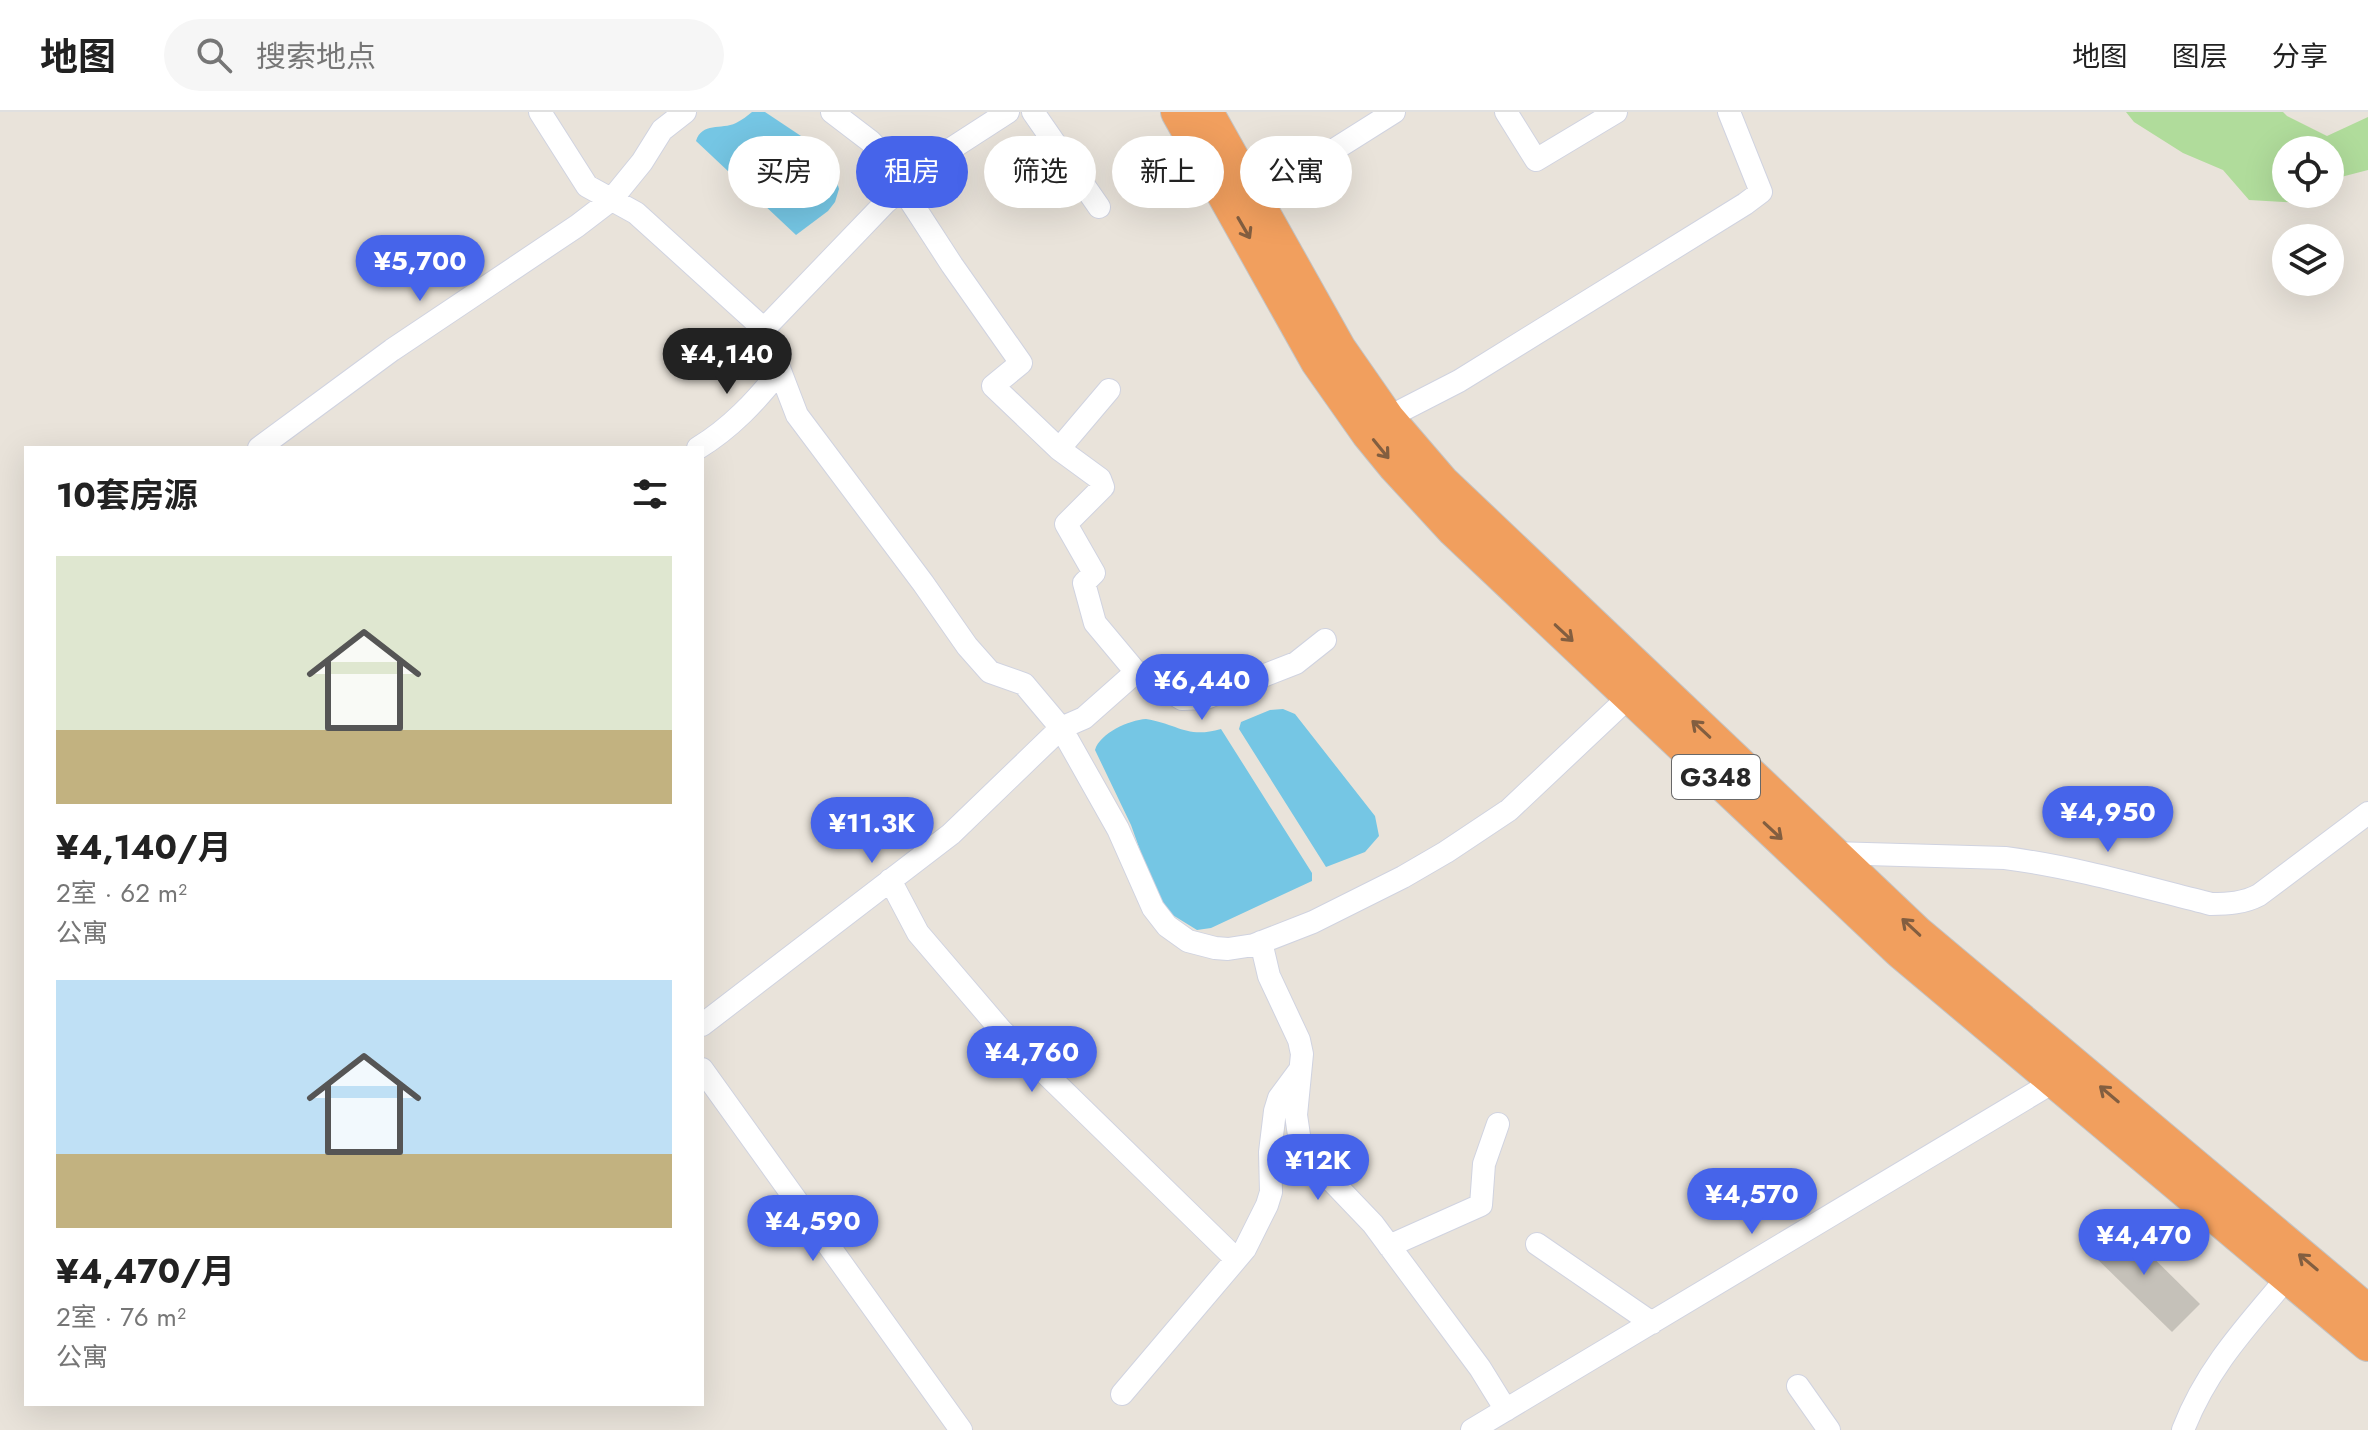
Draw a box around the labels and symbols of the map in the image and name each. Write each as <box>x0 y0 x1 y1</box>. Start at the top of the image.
one-way arrow <box>1236 216 1252 239</box>
pin: ¥5,700 <box>355 235 485 303</box>
pin: ¥4,140 <box>662 328 792 396</box>
one-way arrow <box>1372 438 1390 459</box>
one-way arrow <box>1554 624 1574 643</box>
pin: ¥6,440 <box>1137 654 1267 722</box>
one-way arrow <box>1692 720 1711 739</box>
road number: G348 <box>1672 755 1760 799</box>
pin: ¥4,950 <box>2043 786 2173 854</box>
pin: ¥11.3K <box>807 797 937 865</box>
one-way arrow <box>1763 821 1782 840</box>
one-way arrow <box>1901 918 1921 936</box>
pin: ¥4,760 <box>967 1026 1097 1094</box>
one-way arrow <box>2099 1085 2120 1103</box>
pin: ¥12K <box>1271 1134 1365 1202</box>
pin: ¥4,570 <box>1687 1168 1817 1236</box>
pin: ¥4,590 <box>748 1195 878 1263</box>
pin: ¥4,470 <box>2079 1209 2209 1277</box>
one-way arrow <box>2299 1253 2319 1271</box>

